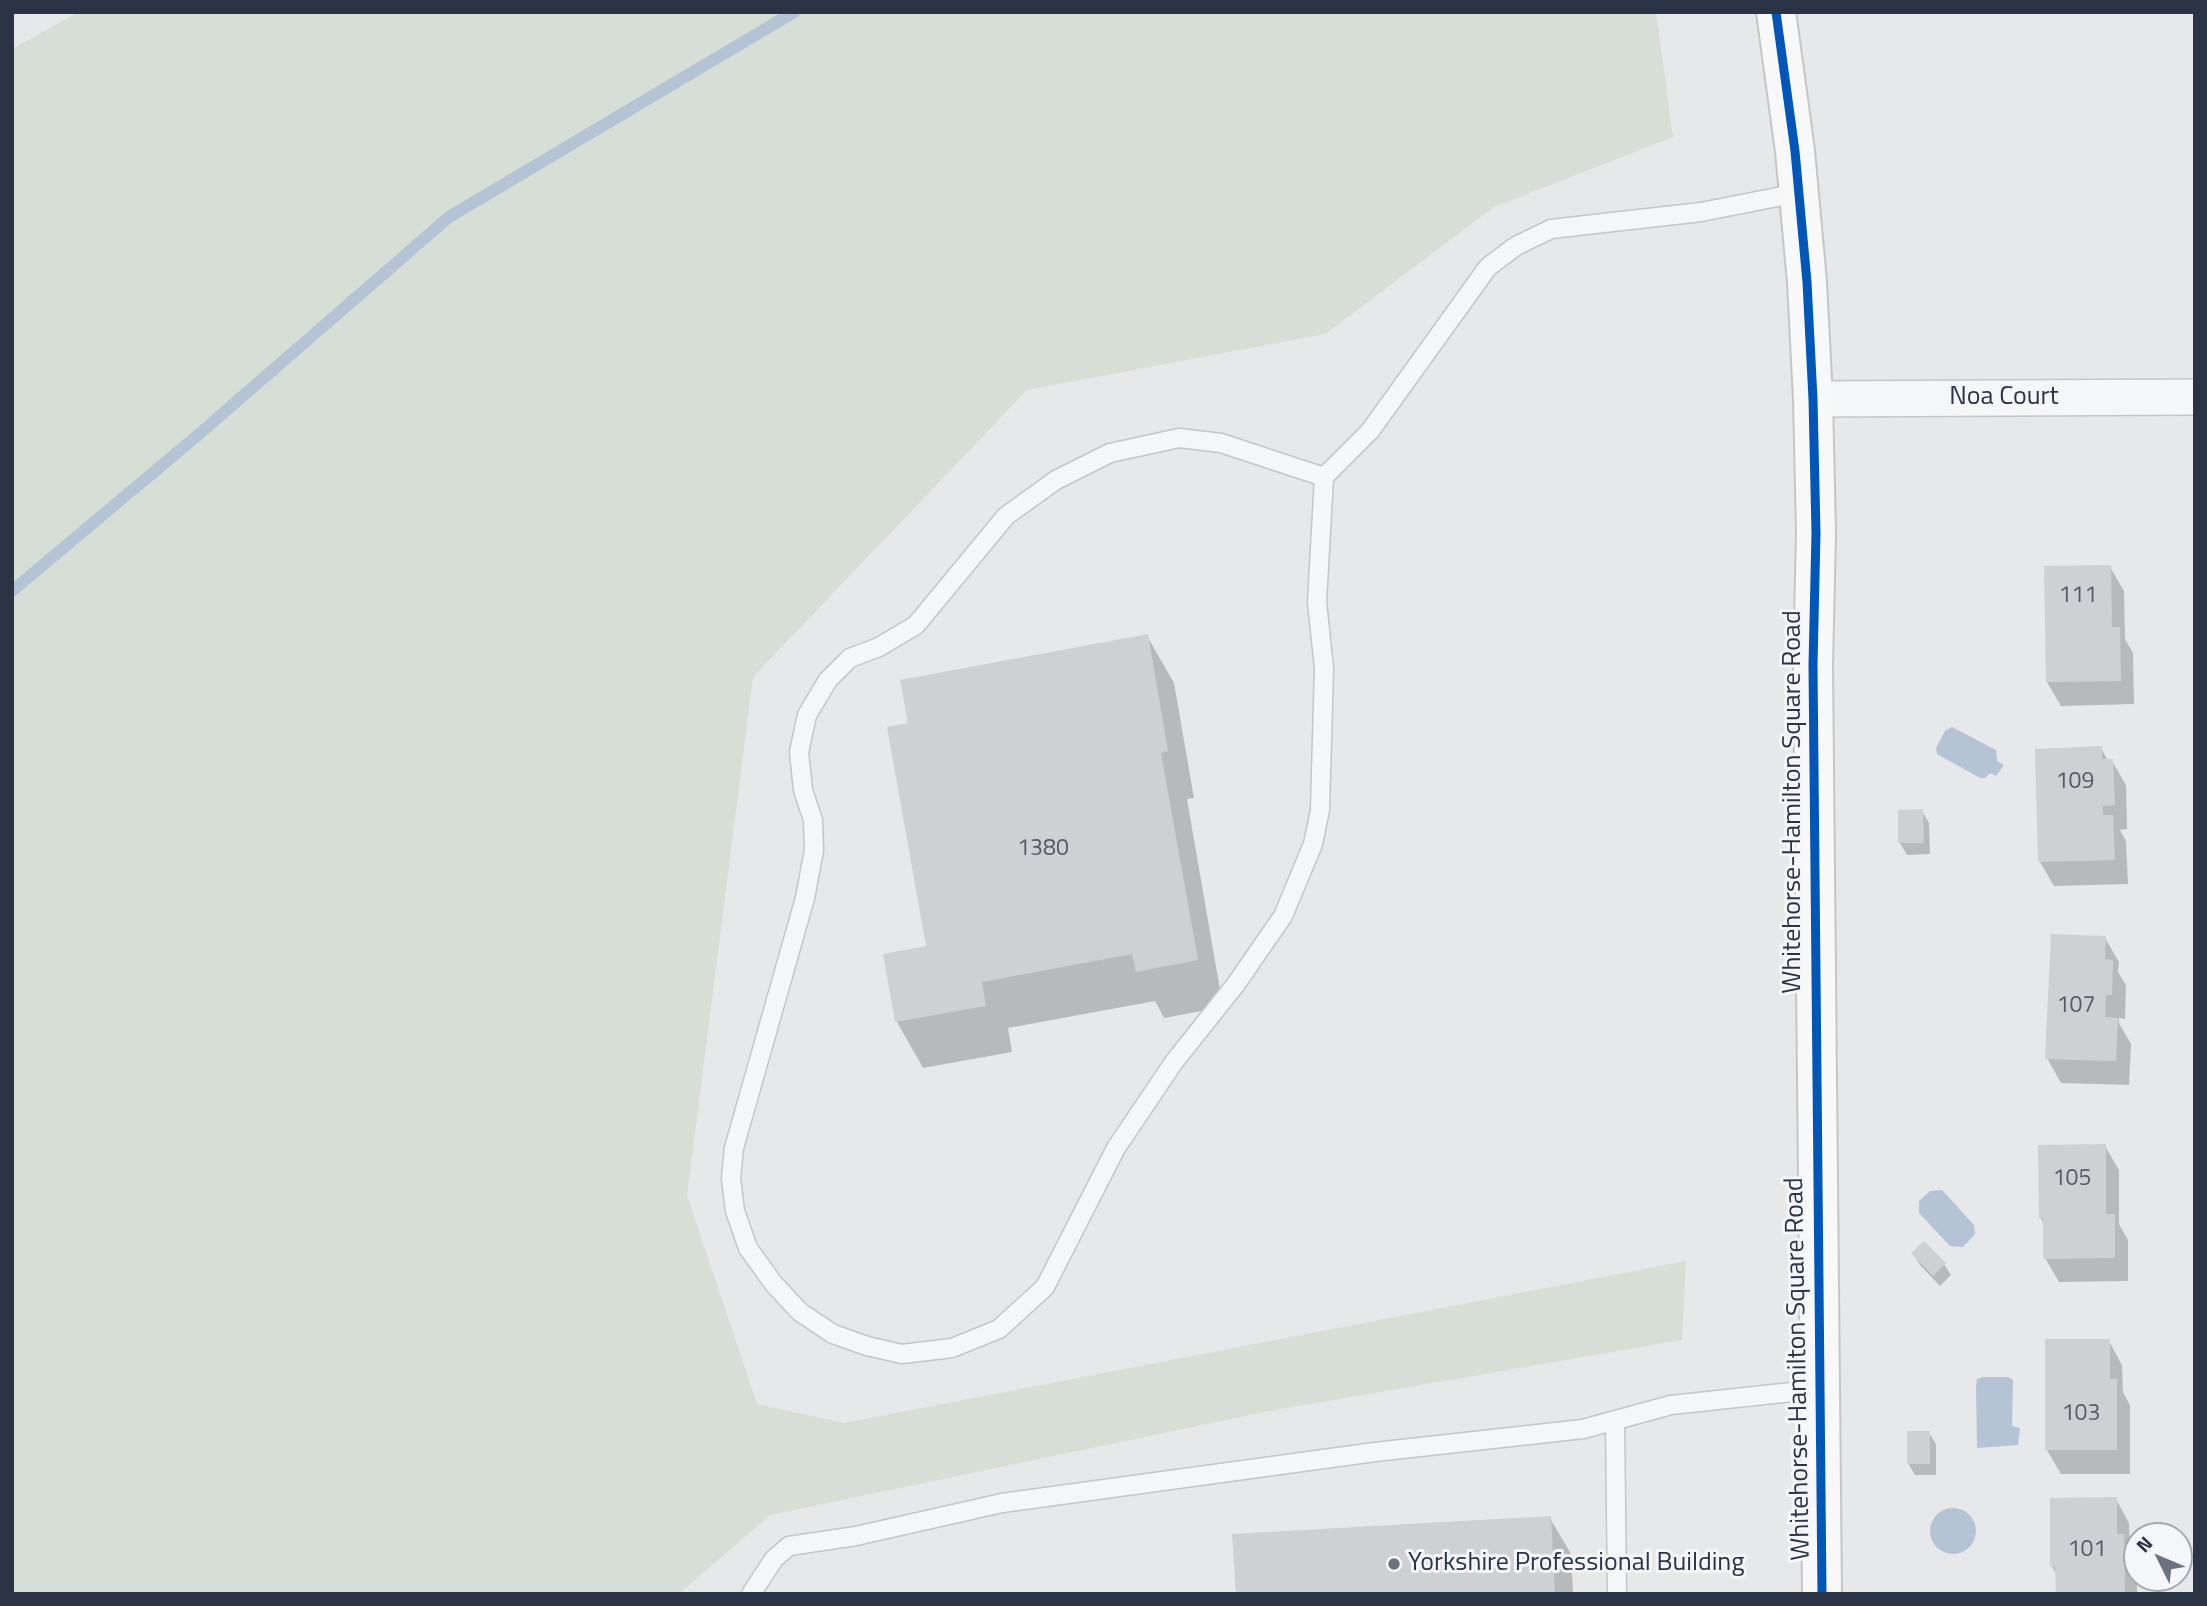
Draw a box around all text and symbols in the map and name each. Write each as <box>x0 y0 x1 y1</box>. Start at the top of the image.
street label: Noa Court <box>1949 382 2059 414</box>
house number: 111 <box>2059 582 2097 610</box>
street label: Whitehorse-Hamilton Square Road <box>1778 610 1810 994</box>
house number: 109 <box>2056 768 2094 796</box>
house number: 1380 <box>1017 835 1069 863</box>
house number: 107 <box>2057 992 2095 1020</box>
house number: 105 <box>2053 1165 2091 1193</box>
street label: Whitehorse-Hamilton Square Road <box>1780 1177 1818 1561</box>
house number: 103 <box>2062 1400 2100 1428</box>
north arrow <box>2123 1522 2193 1592</box>
text: N <box>2129 1529 2159 1558</box>
house number: 101 <box>2068 1536 2106 1564</box>
place label: Yorkshire Professional Building <box>1408 1548 1745 1580</box>
marker: Yorkshire Professional Building <box>1386 1556 1402 1572</box>

